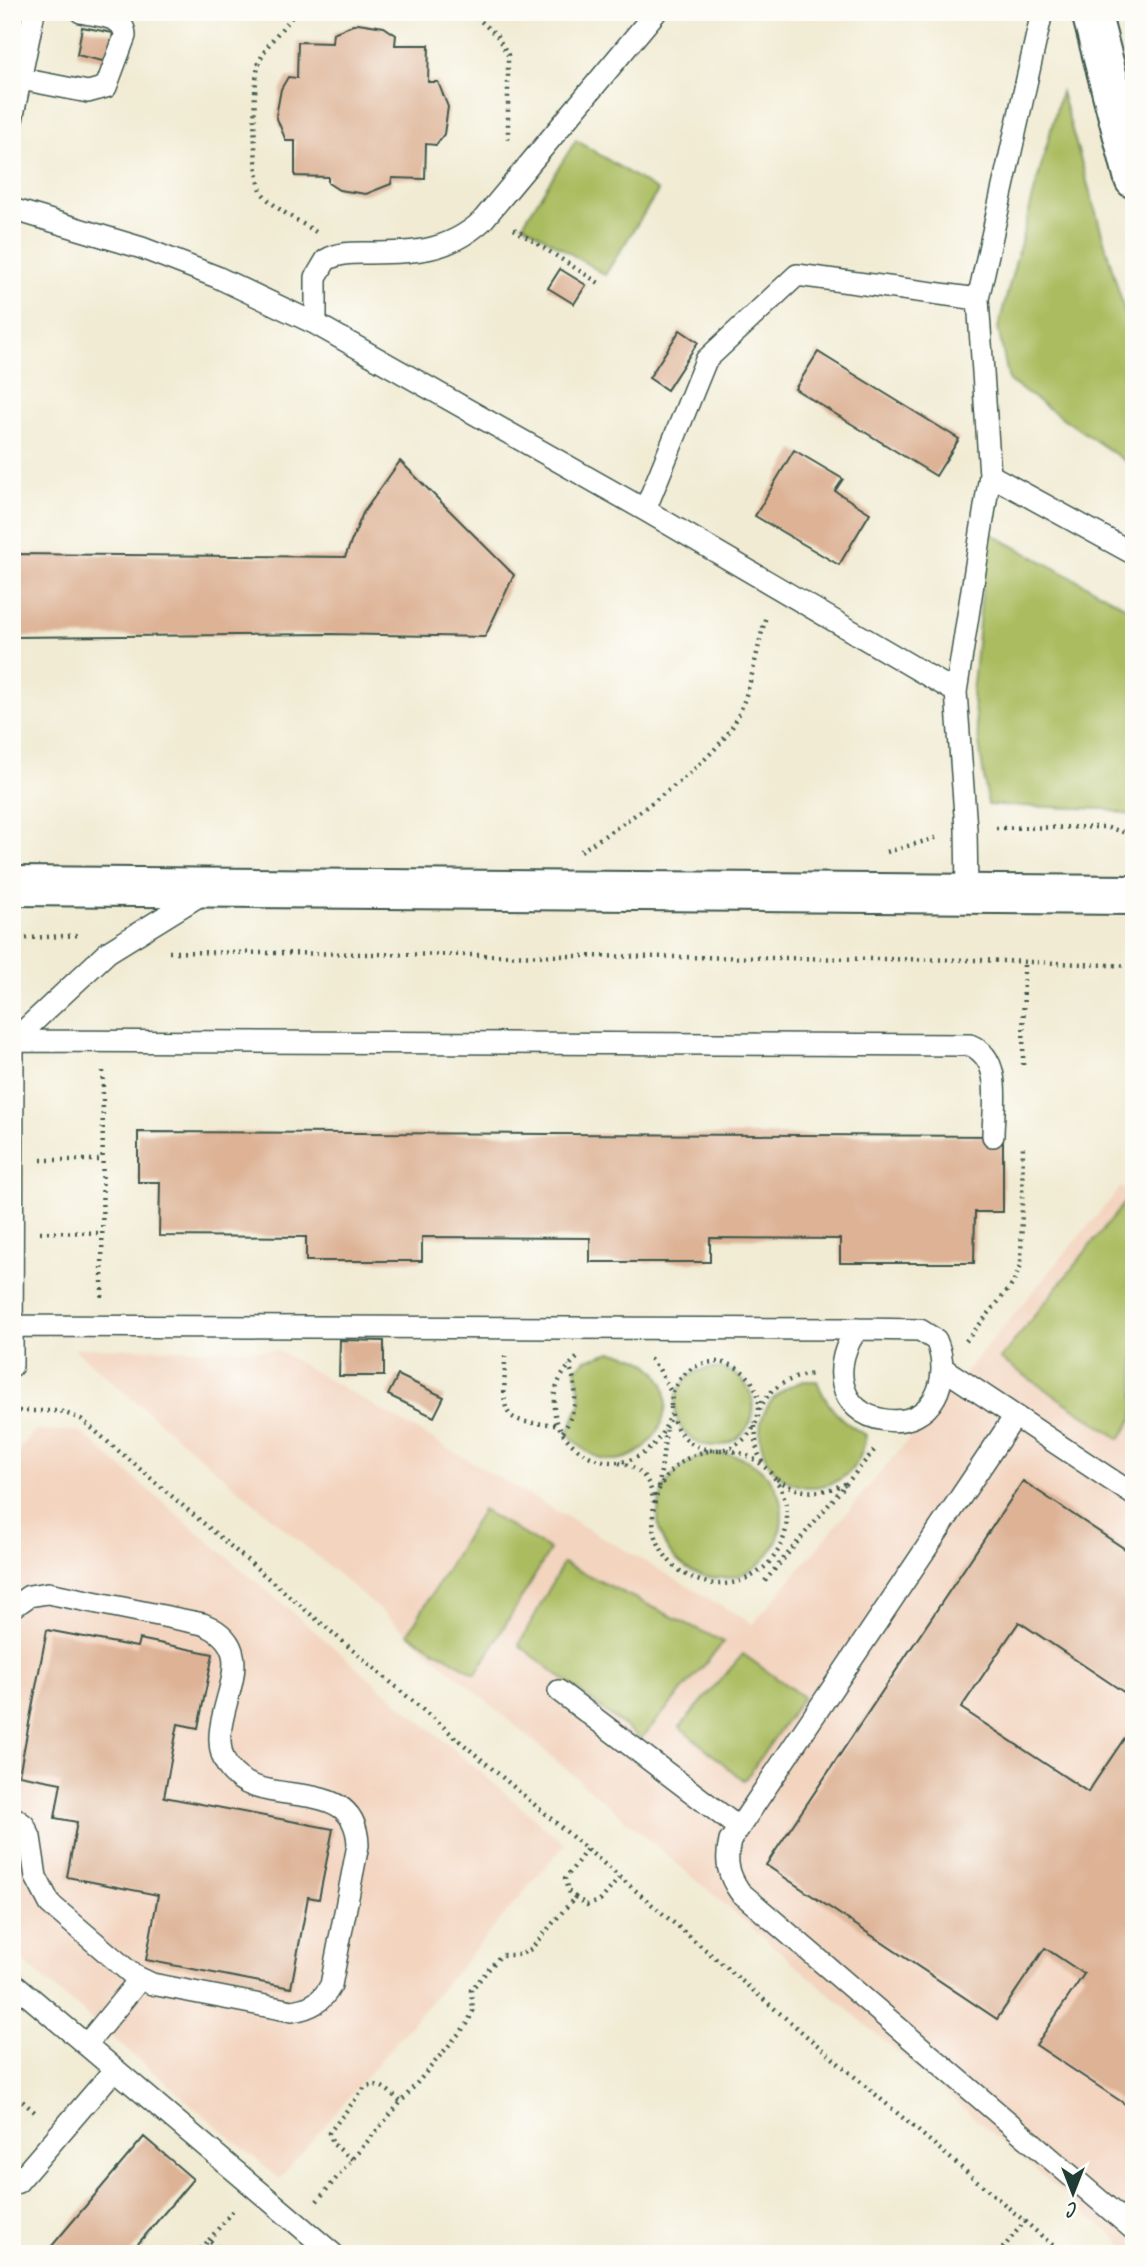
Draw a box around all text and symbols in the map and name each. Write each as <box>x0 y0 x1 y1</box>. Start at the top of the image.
north arrow <box>1038 2158 1108 2228</box>
text: С <box>1066 2197 1078 2221</box>

